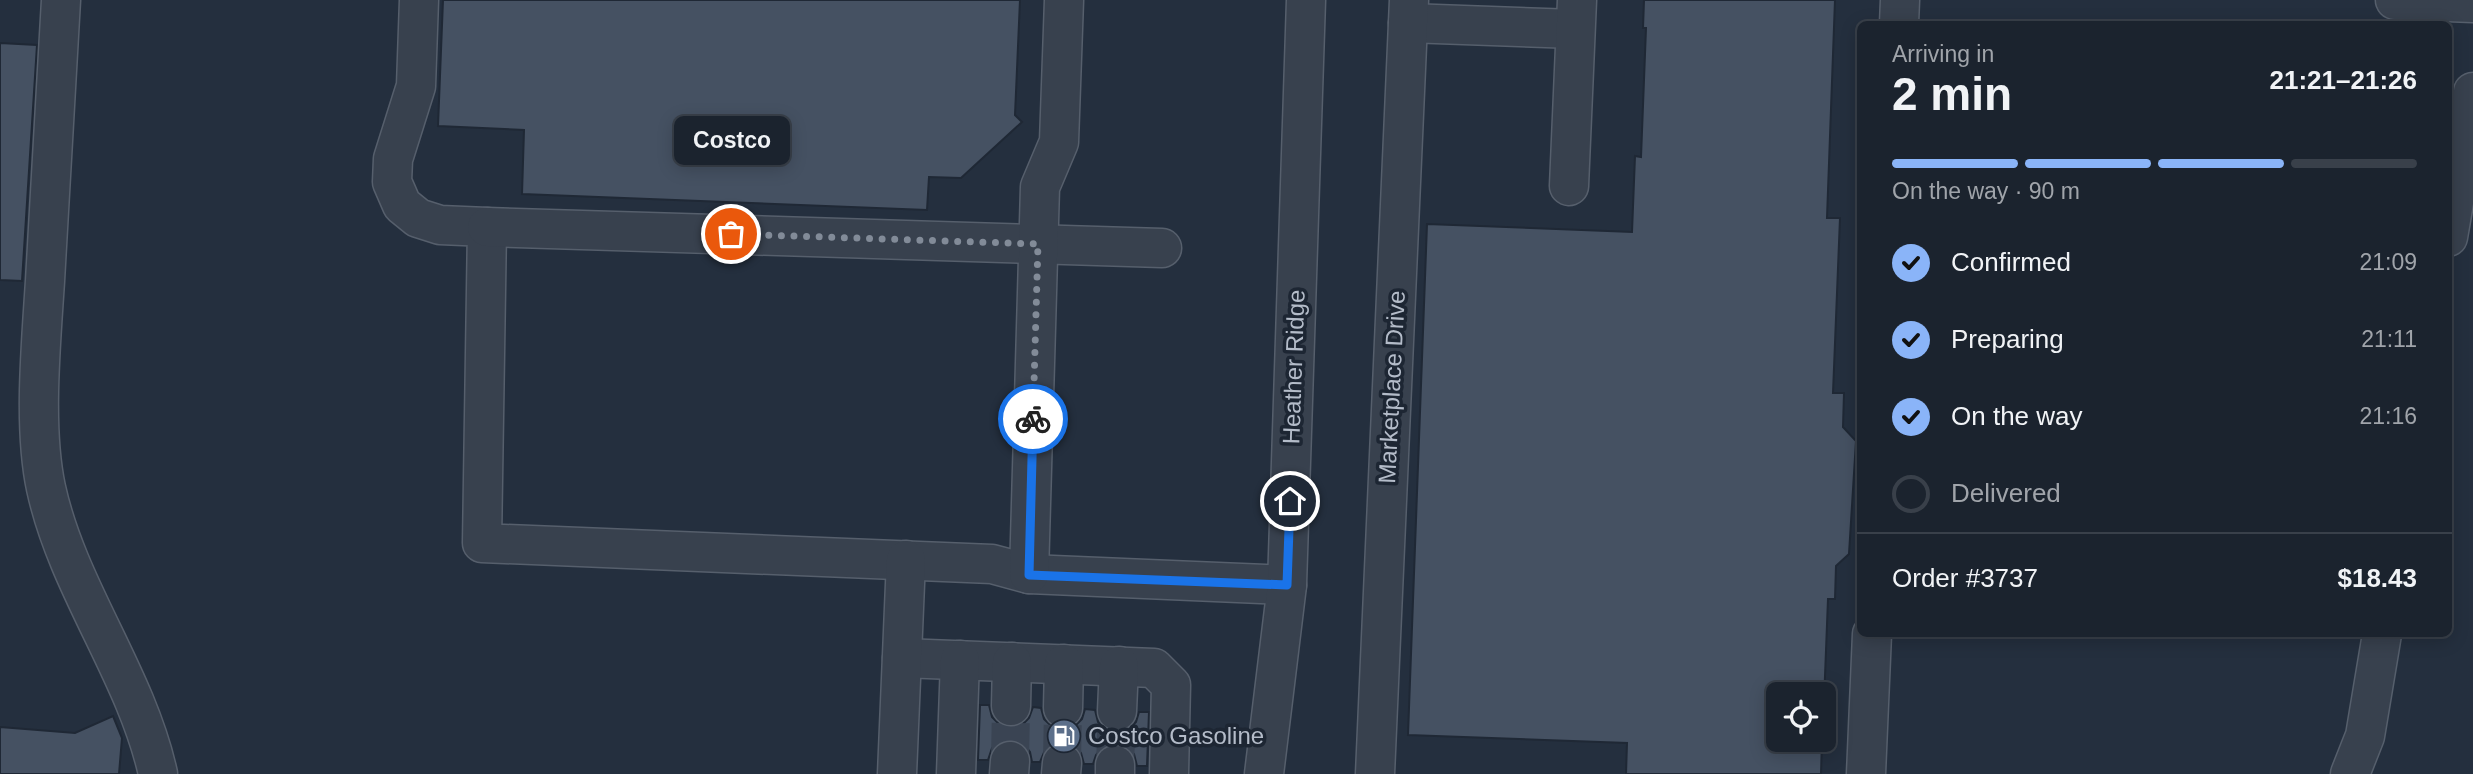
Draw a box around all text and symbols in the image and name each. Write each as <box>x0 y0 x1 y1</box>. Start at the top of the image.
text: Arriving in <box>1892 41 1994 67</box>
text: 21:21–21:26 <box>2270 65 2417 95</box>
text: 2 min <box>1892 68 2012 120</box>
callout: Costco <box>673 115 789 164</box>
text: Costco <box>693 127 771 153</box>
text: On the way · 90 m <box>1892 178 2080 204</box>
pin <box>701 204 761 264</box>
icon: bag <box>712 215 750 253</box>
icon: check <box>1892 244 1930 282</box>
text: Confirmed <box>1951 247 2071 277</box>
text: 21:09 <box>2359 249 2417 275</box>
street label: Heather Ridge <box>1277 289 1310 445</box>
street label: Marketplace Drive <box>1373 290 1410 484</box>
icon: check <box>1892 321 1930 359</box>
text: Preparing <box>1951 324 2064 354</box>
text: 21:11 <box>2361 326 2417 352</box>
courier <box>998 384 1068 454</box>
icon: check <box>1892 398 1930 436</box>
icon: bike <box>1014 400 1052 438</box>
text: On the way <box>1951 401 2083 431</box>
text: 21:16 <box>2359 403 2417 429</box>
pin <box>1260 471 1320 531</box>
text: Delivered <box>1951 478 2061 508</box>
icon: home <box>1271 482 1309 520</box>
text: Order #3737 <box>1892 563 2038 593</box>
text: $18.43 <box>2337 563 2417 593</box>
map controls <box>1766 682 1836 752</box>
button: locate <box>1766 682 1836 752</box>
fuel station icon: Costco Gasoline <box>1045 717 1083 755</box>
place label: Costco Gasoline <box>1088 722 1264 749</box>

